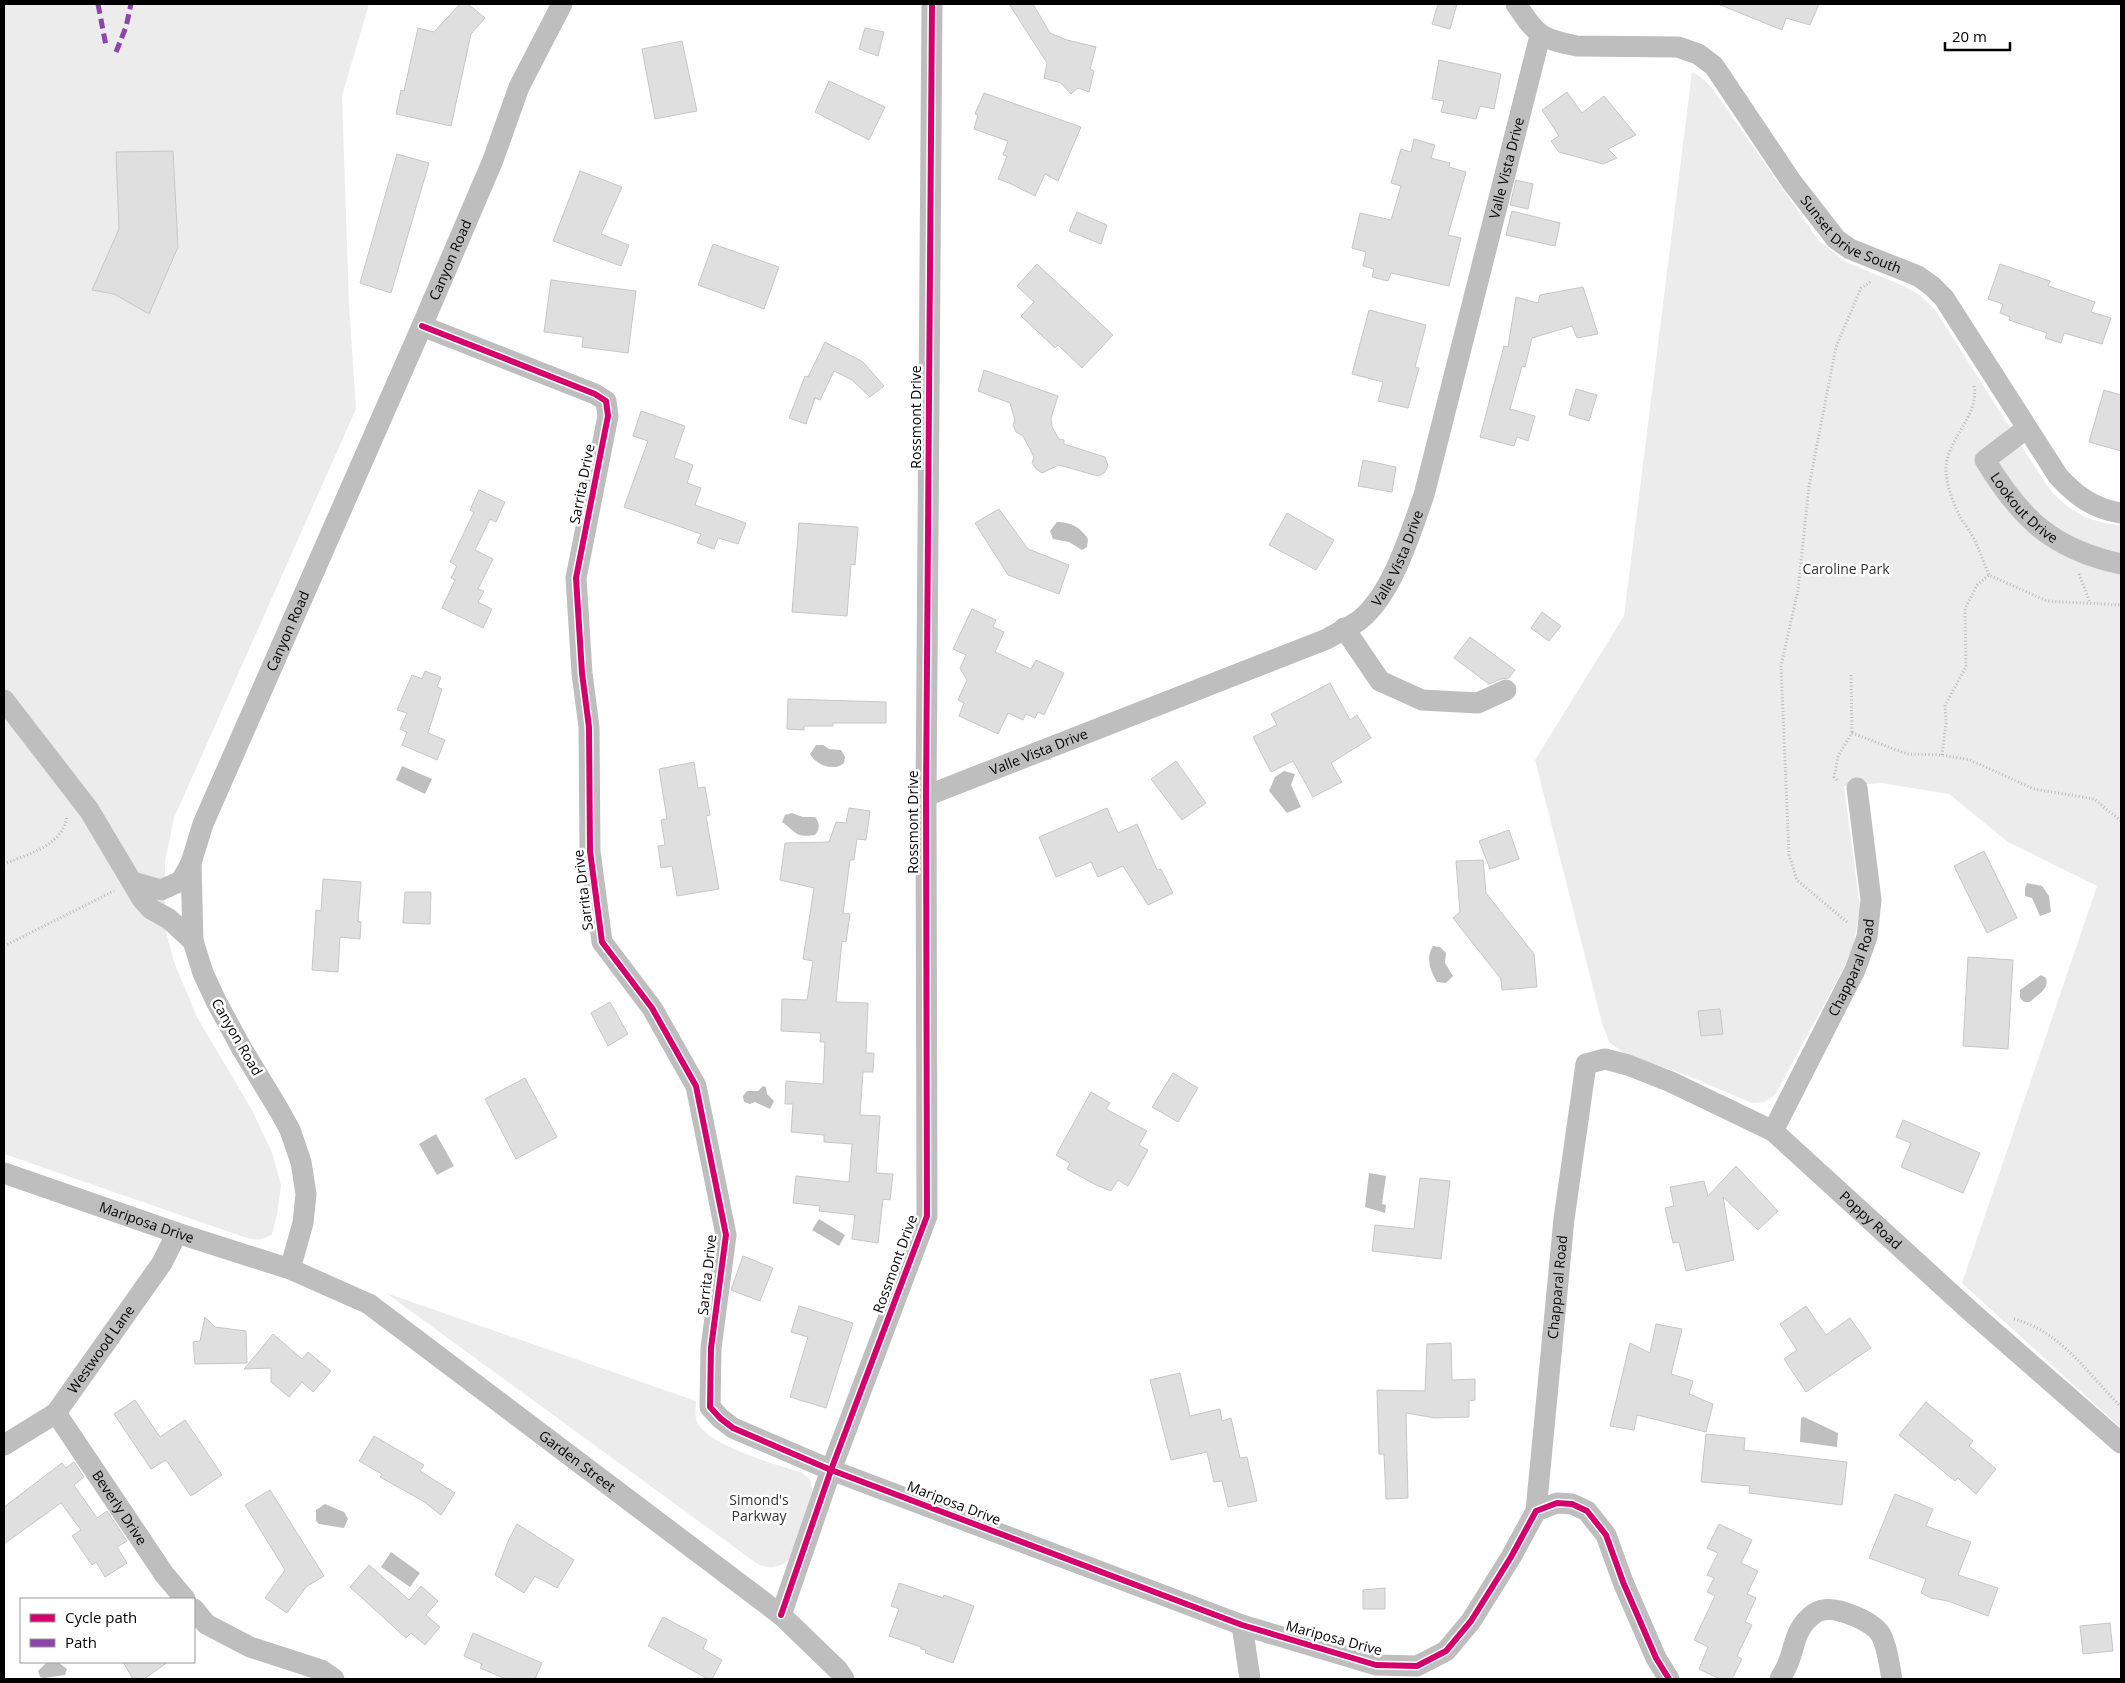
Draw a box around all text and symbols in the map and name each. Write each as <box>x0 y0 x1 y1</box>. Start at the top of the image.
scale bar <box>1945 20 2010 52</box>
text: 20 m <box>1952 26 1987 46</box>
street label: Valle Vista Drive <box>1484 115 1528 221</box>
street label: Sunset Drive South <box>1797 191 1904 277</box>
street label: Canyon Road <box>424 216 475 303</box>
street label: Rossmont Drive <box>906 365 925 469</box>
street label: Sarrita Drive <box>564 442 599 526</box>
street label: Lookout Drive <box>1986 469 2062 547</box>
street label: Valle Vista Drive <box>1367 507 1427 610</box>
park label: Caroline Park <box>1802 559 1890 578</box>
street label: Canyon Road <box>261 587 313 674</box>
street label: Valle Vista Drive <box>987 724 1091 779</box>
street label: Rossmont Drive <box>903 770 922 874</box>
street label: Sarrita Drive <box>568 849 597 931</box>
street label: Chapparal Road <box>1823 918 1878 1019</box>
street label: Canyon Road <box>208 995 267 1079</box>
street label: Poppy Road <box>1836 1187 1906 1253</box>
street label: Mariposa Drive <box>97 1197 197 1247</box>
street label: Rossmont Drive <box>868 1212 921 1316</box>
street label: Sarrita Drive <box>693 1233 720 1316</box>
street label: Chapparal Road <box>1543 1234 1571 1340</box>
street label: Westwood Lane <box>63 1301 138 1397</box>
street label: Garden Street <box>535 1426 620 1496</box>
street label: Beverly Drive <box>88 1466 152 1549</box>
street label: Mariposa Drive <box>905 1476 1004 1529</box>
park label: Simond's Parkway <box>729 1490 789 1525</box>
legend <box>20 1598 195 1663</box>
text: Cycle path <box>65 1607 137 1627</box>
street label: Mariposa Drive <box>1284 1616 1385 1660</box>
text: Path <box>65 1632 97 1652</box>

